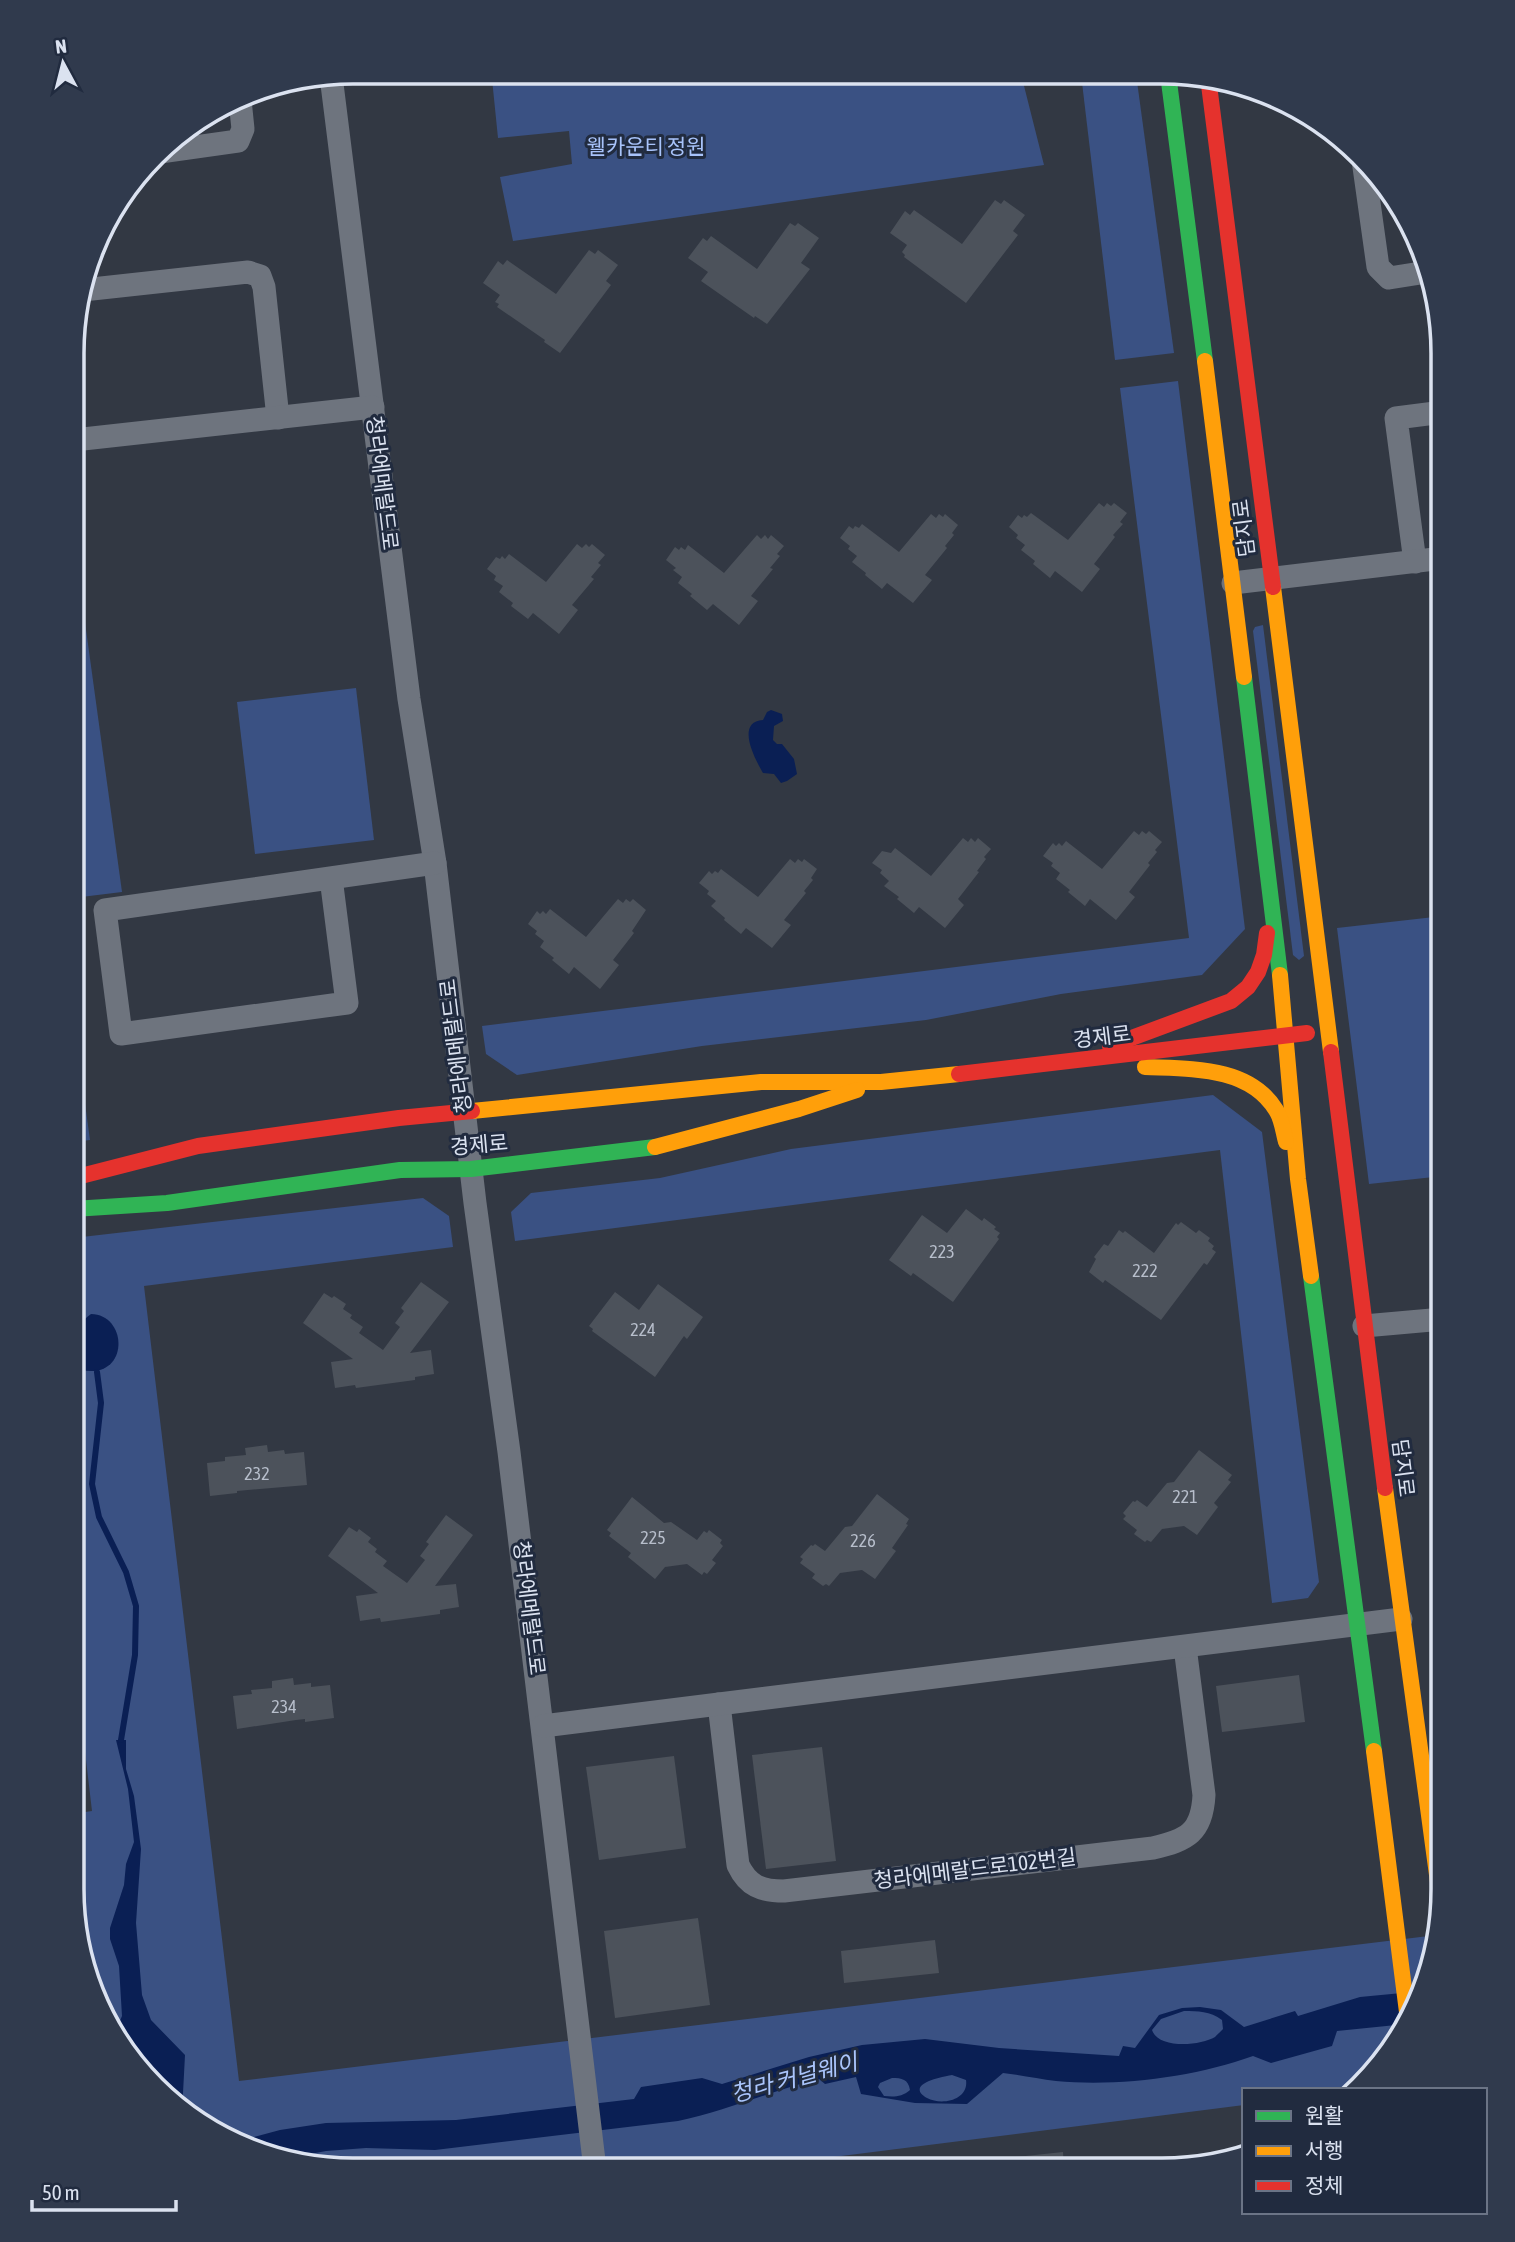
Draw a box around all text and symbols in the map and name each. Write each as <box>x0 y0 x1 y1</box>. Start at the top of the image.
north arrow <box>28 28 98 98</box>
text: N <box>54 35 68 58</box>
park label: 웰카운티 정원 <box>587 134 705 158</box>
street label: 청라에메랄드로 <box>363 414 403 551</box>
street label: 담지로 <box>1228 498 1258 558</box>
street label: 청라에메랄드로 <box>435 978 475 1115</box>
street label: 경제로 <box>1072 1021 1132 1051</box>
street label: 경제로 <box>449 1130 509 1158</box>
house number: 223 <box>929 1241 955 1262</box>
house number: 222 <box>1132 1260 1158 1281</box>
house number: 224 <box>630 1319 656 1340</box>
street label: 담지로 <box>1389 1438 1419 1498</box>
house number: 232 <box>244 1463 270 1484</box>
house number: 221 <box>1172 1486 1198 1507</box>
house number: 225 <box>640 1527 666 1548</box>
house number: 226 <box>850 1530 876 1551</box>
street label: 청라에메랄드로 <box>510 1539 550 1676</box>
house number: 234 <box>271 1696 297 1717</box>
street label: 청라에메랄드로102번길 <box>872 1844 1077 1892</box>
water label: 청라 커널웨이 <box>728 2048 862 2107</box>
legend <box>1242 2088 1487 2214</box>
text: 원활 <box>1305 2103 1344 2127</box>
text: 서행 <box>1305 2138 1344 2162</box>
scale bar <box>32 2168 175 2212</box>
text: 정체 <box>1305 2173 1344 2197</box>
text: 50 m <box>42 2180 80 2204</box>

